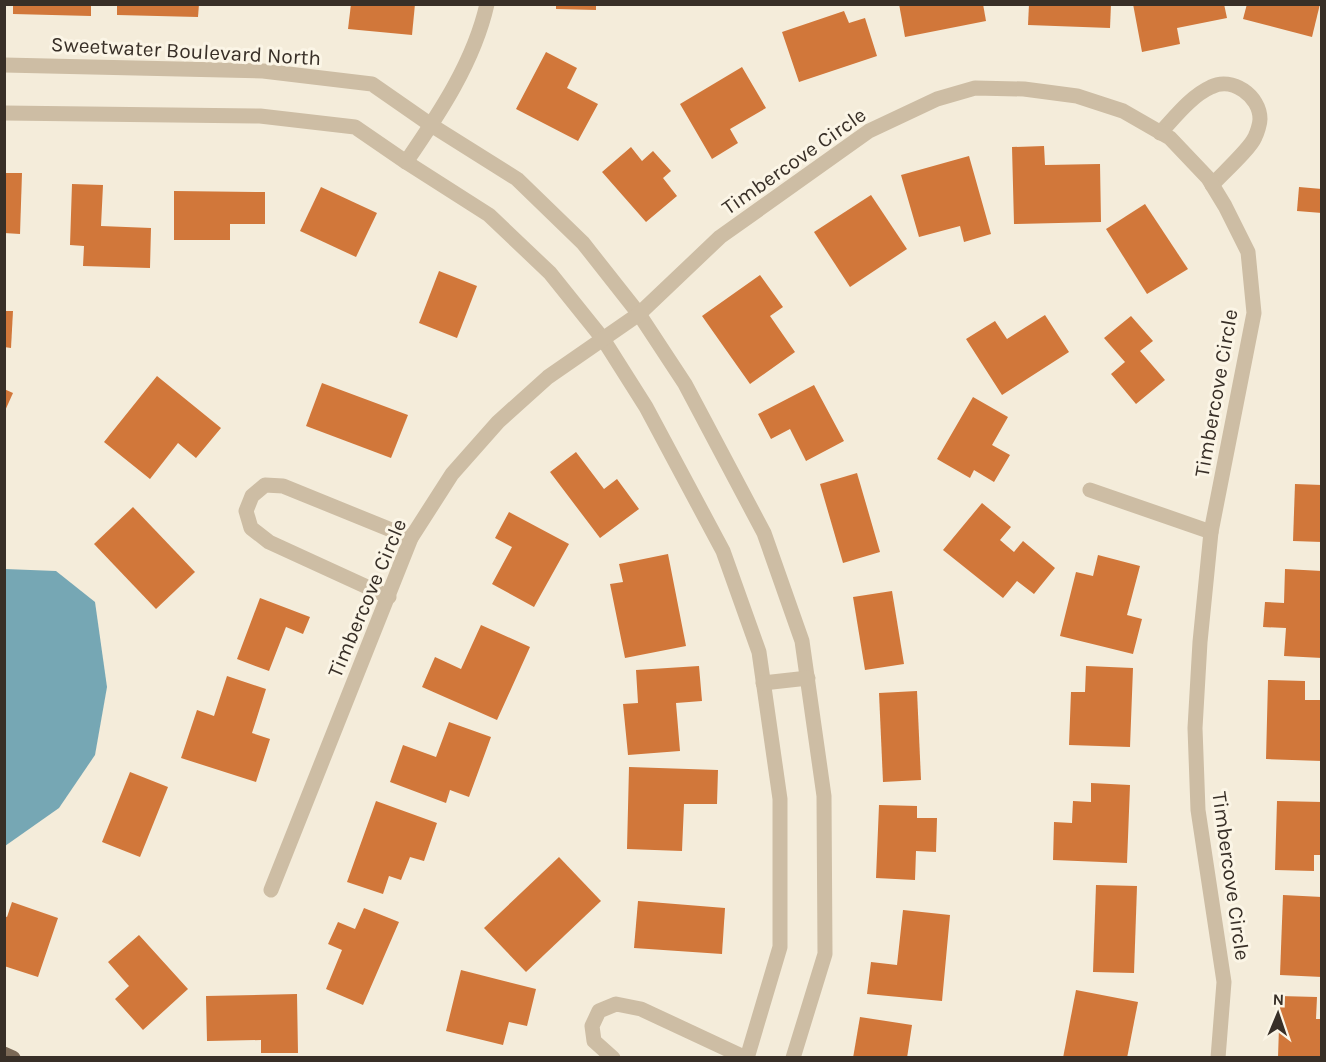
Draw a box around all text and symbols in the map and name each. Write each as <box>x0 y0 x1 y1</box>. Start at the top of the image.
street label: Sweetwater Boulevard North <box>50 32 322 70</box>
street label: Timbercove Circle <box>717 102 871 220</box>
street label: Timbercove Circle <box>1189 307 1243 479</box>
street label: Timbercove Circle <box>323 515 411 681</box>
street label: Timbercove Circle <box>1207 790 1255 962</box>
north arrow <box>1248 984 1308 1044</box>
text: N <box>1272 990 1285 1009</box>

